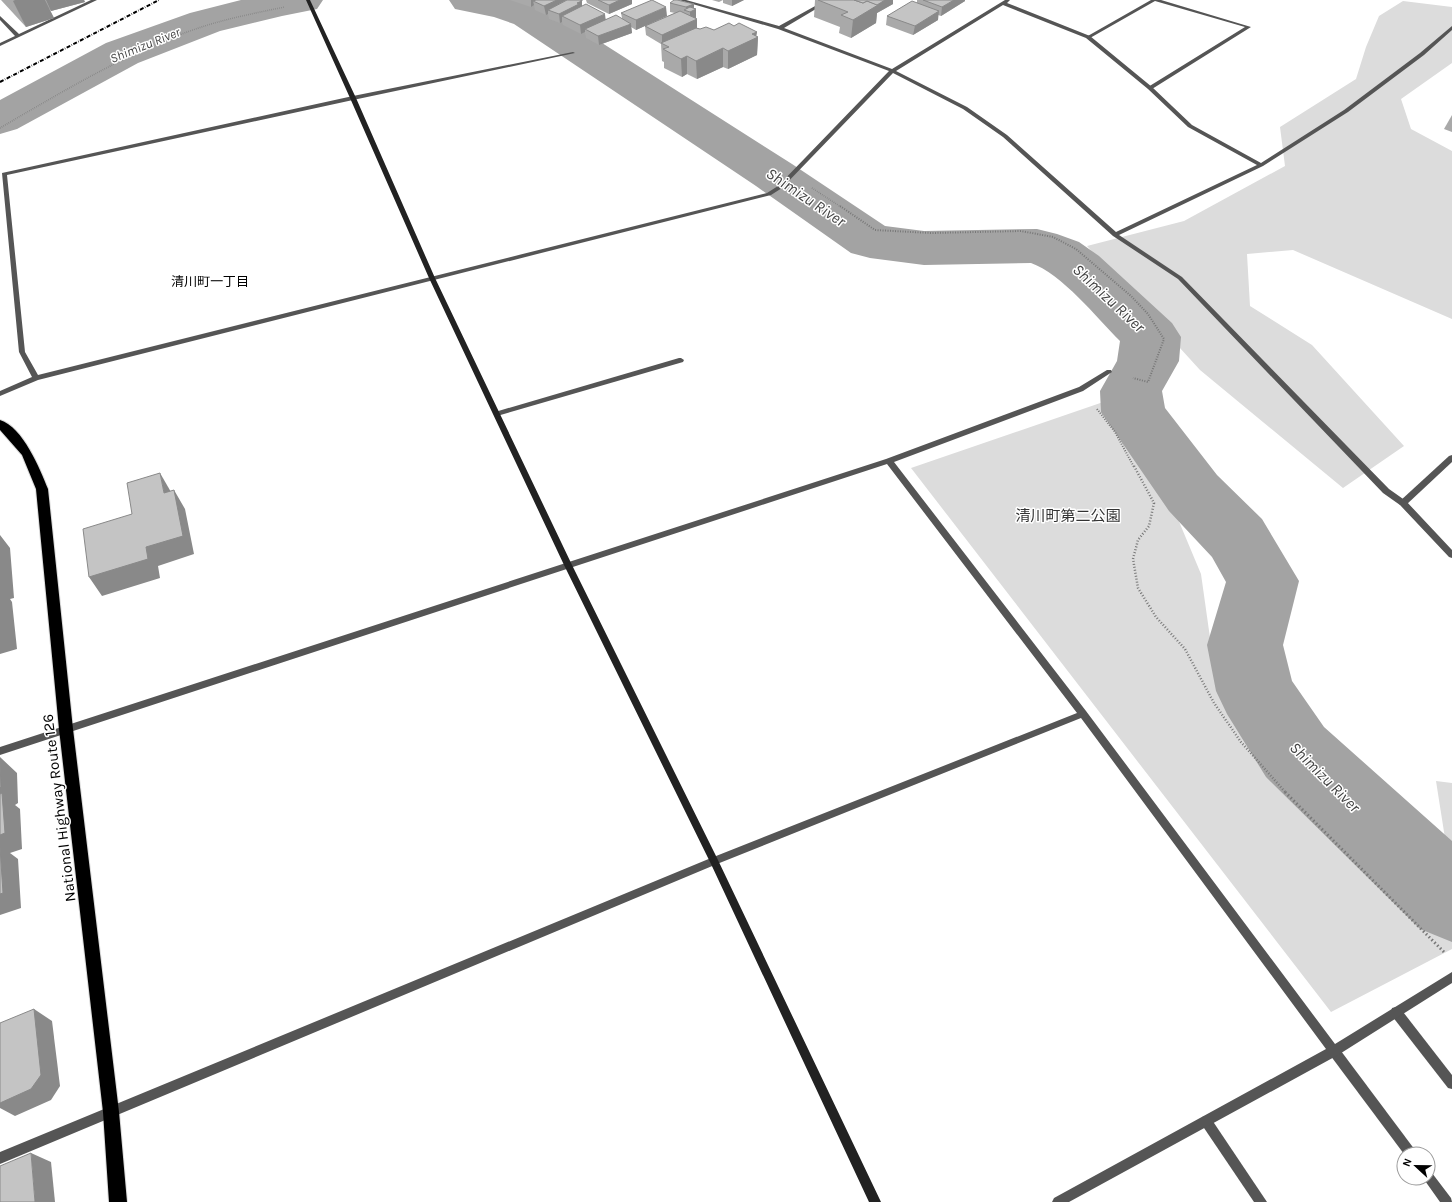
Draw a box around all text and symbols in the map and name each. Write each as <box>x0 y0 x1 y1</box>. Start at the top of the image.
water label: Shimizu River <box>108 24 183 66</box>
water label: Shimizu River <box>763 163 850 231</box>
water label: Shimizu River <box>1069 260 1149 337</box>
district label: 清川町一丁目 <box>171 274 249 289</box>
park label: 清川町第二公園 <box>1015 507 1121 525</box>
street label: National Highway Route 126 <box>39 713 79 903</box>
water label: Shimizu River <box>1286 738 1365 817</box>
north arrow <box>1396 1146 1436 1186</box>
text: N <box>1400 1156 1415 1169</box>

